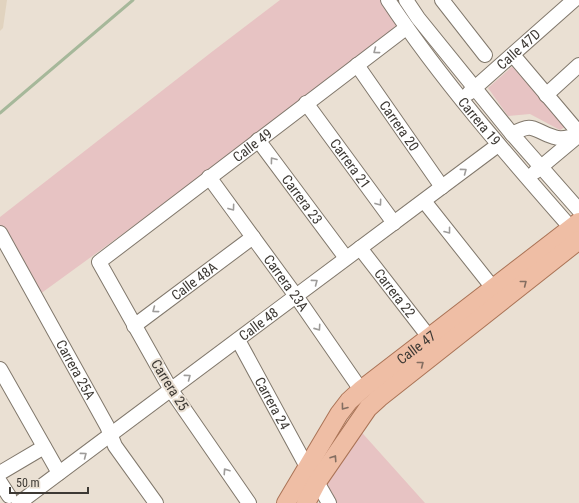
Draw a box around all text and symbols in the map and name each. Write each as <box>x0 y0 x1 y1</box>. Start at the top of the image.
street label: Calle 47D <box>493 26 543 73</box>
one-way arrow <box>373 46 380 53</box>
street label: Carrera 19 <box>455 94 504 149</box>
street label: Carrera 20 <box>376 98 422 154</box>
street label: Calle 49 <box>230 125 275 165</box>
street label: Carrera 21 <box>327 136 374 191</box>
one-way arrow <box>271 157 278 164</box>
one-way arrow <box>459 168 466 175</box>
street label: Carrera 23 <box>279 172 326 227</box>
one-way arrow <box>374 198 381 205</box>
one-way arrow <box>227 204 234 211</box>
one-way arrow <box>443 227 450 234</box>
street label: Carrera 23A <box>261 252 312 314</box>
street label: Calle 48A <box>168 259 220 303</box>
street label: Carrera 22 <box>371 265 419 321</box>
one-way arrow <box>310 280 317 287</box>
one-way arrow <box>519 281 526 288</box>
street label: Calle 48 <box>236 304 281 344</box>
one-way arrow <box>152 306 159 313</box>
one-way arrow <box>313 324 321 331</box>
street label: Calle 47 <box>394 327 439 367</box>
street label: Carrera 25A <box>53 337 99 402</box>
street label: Carrera 25 <box>148 356 192 414</box>
one-way arrow <box>417 361 424 368</box>
one-way arrow <box>184 374 191 381</box>
street label: Carrera 24 <box>252 374 293 432</box>
one-way arrow <box>341 403 349 410</box>
one-way arrow <box>80 452 87 459</box>
one-way arrow <box>329 455 337 462</box>
one-way arrow <box>224 468 231 475</box>
scale bar <box>10 469 88 495</box>
text: 50 m <box>16 476 40 490</box>

